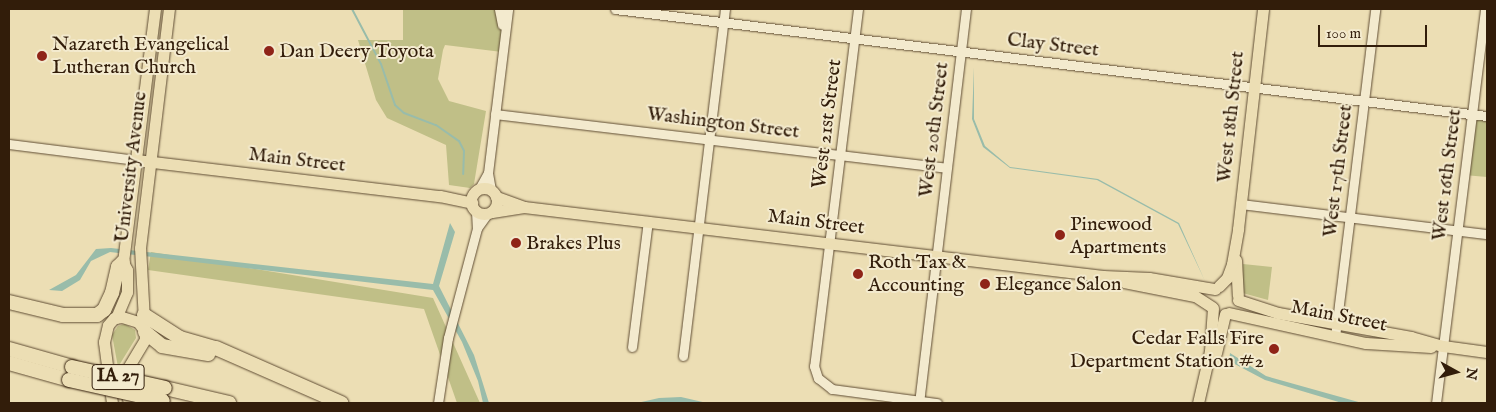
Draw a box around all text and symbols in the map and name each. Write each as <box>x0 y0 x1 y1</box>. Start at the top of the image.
scale bar <box>1321 15 1430 47</box>
text: 100 m <box>1326 24 1361 43</box>
street label: Clay Street <box>1006 27 1100 63</box>
place label: Nazareth Evangelical Lutheran Church <box>52 32 229 79</box>
place label: Dan Deery Toyota <box>279 39 434 63</box>
marker: Dan Deery Toyota <box>263 45 275 57</box>
marker: Nazareth Evangelical Lutheran Church <box>36 50 48 62</box>
street label: West 18th Street <box>1212 50 1250 184</box>
street label: West 21st Street <box>807 58 847 190</box>
street label: West 20th Street <box>914 61 954 199</box>
street label: University Avenue <box>110 90 152 244</box>
street label: Washington Street <box>645 102 801 144</box>
street label: West 17th Street <box>1318 103 1358 239</box>
street label: West 16th Street <box>1427 108 1467 242</box>
street label: Main Street <box>247 142 347 178</box>
street label: Main Street <box>766 204 866 240</box>
place label: Pinewood Apartments <box>1070 212 1166 259</box>
marker: Pinewood Apartments <box>1054 229 1066 241</box>
place label: Brakes Plus <box>526 231 621 255</box>
marker: Brakes Plus <box>510 237 522 249</box>
place label: Roth Tax & Accounting <box>868 250 967 297</box>
marker: Roth Tax & Accounting <box>852 268 864 280</box>
place label: Elegance Salon <box>995 272 1121 296</box>
marker: Elegance Salon <box>979 278 991 290</box>
street label: Main Street <box>1289 295 1389 337</box>
place label: Cedar Falls Fire Department Station #2 <box>1070 326 1264 373</box>
marker: Cedar Falls Fire Department Station #2 <box>1268 343 1280 355</box>
north arrow <box>1431 347 1481 397</box>
road number: IA 27 <box>90 361 146 394</box>
text: N <box>1461 367 1481 381</box>

